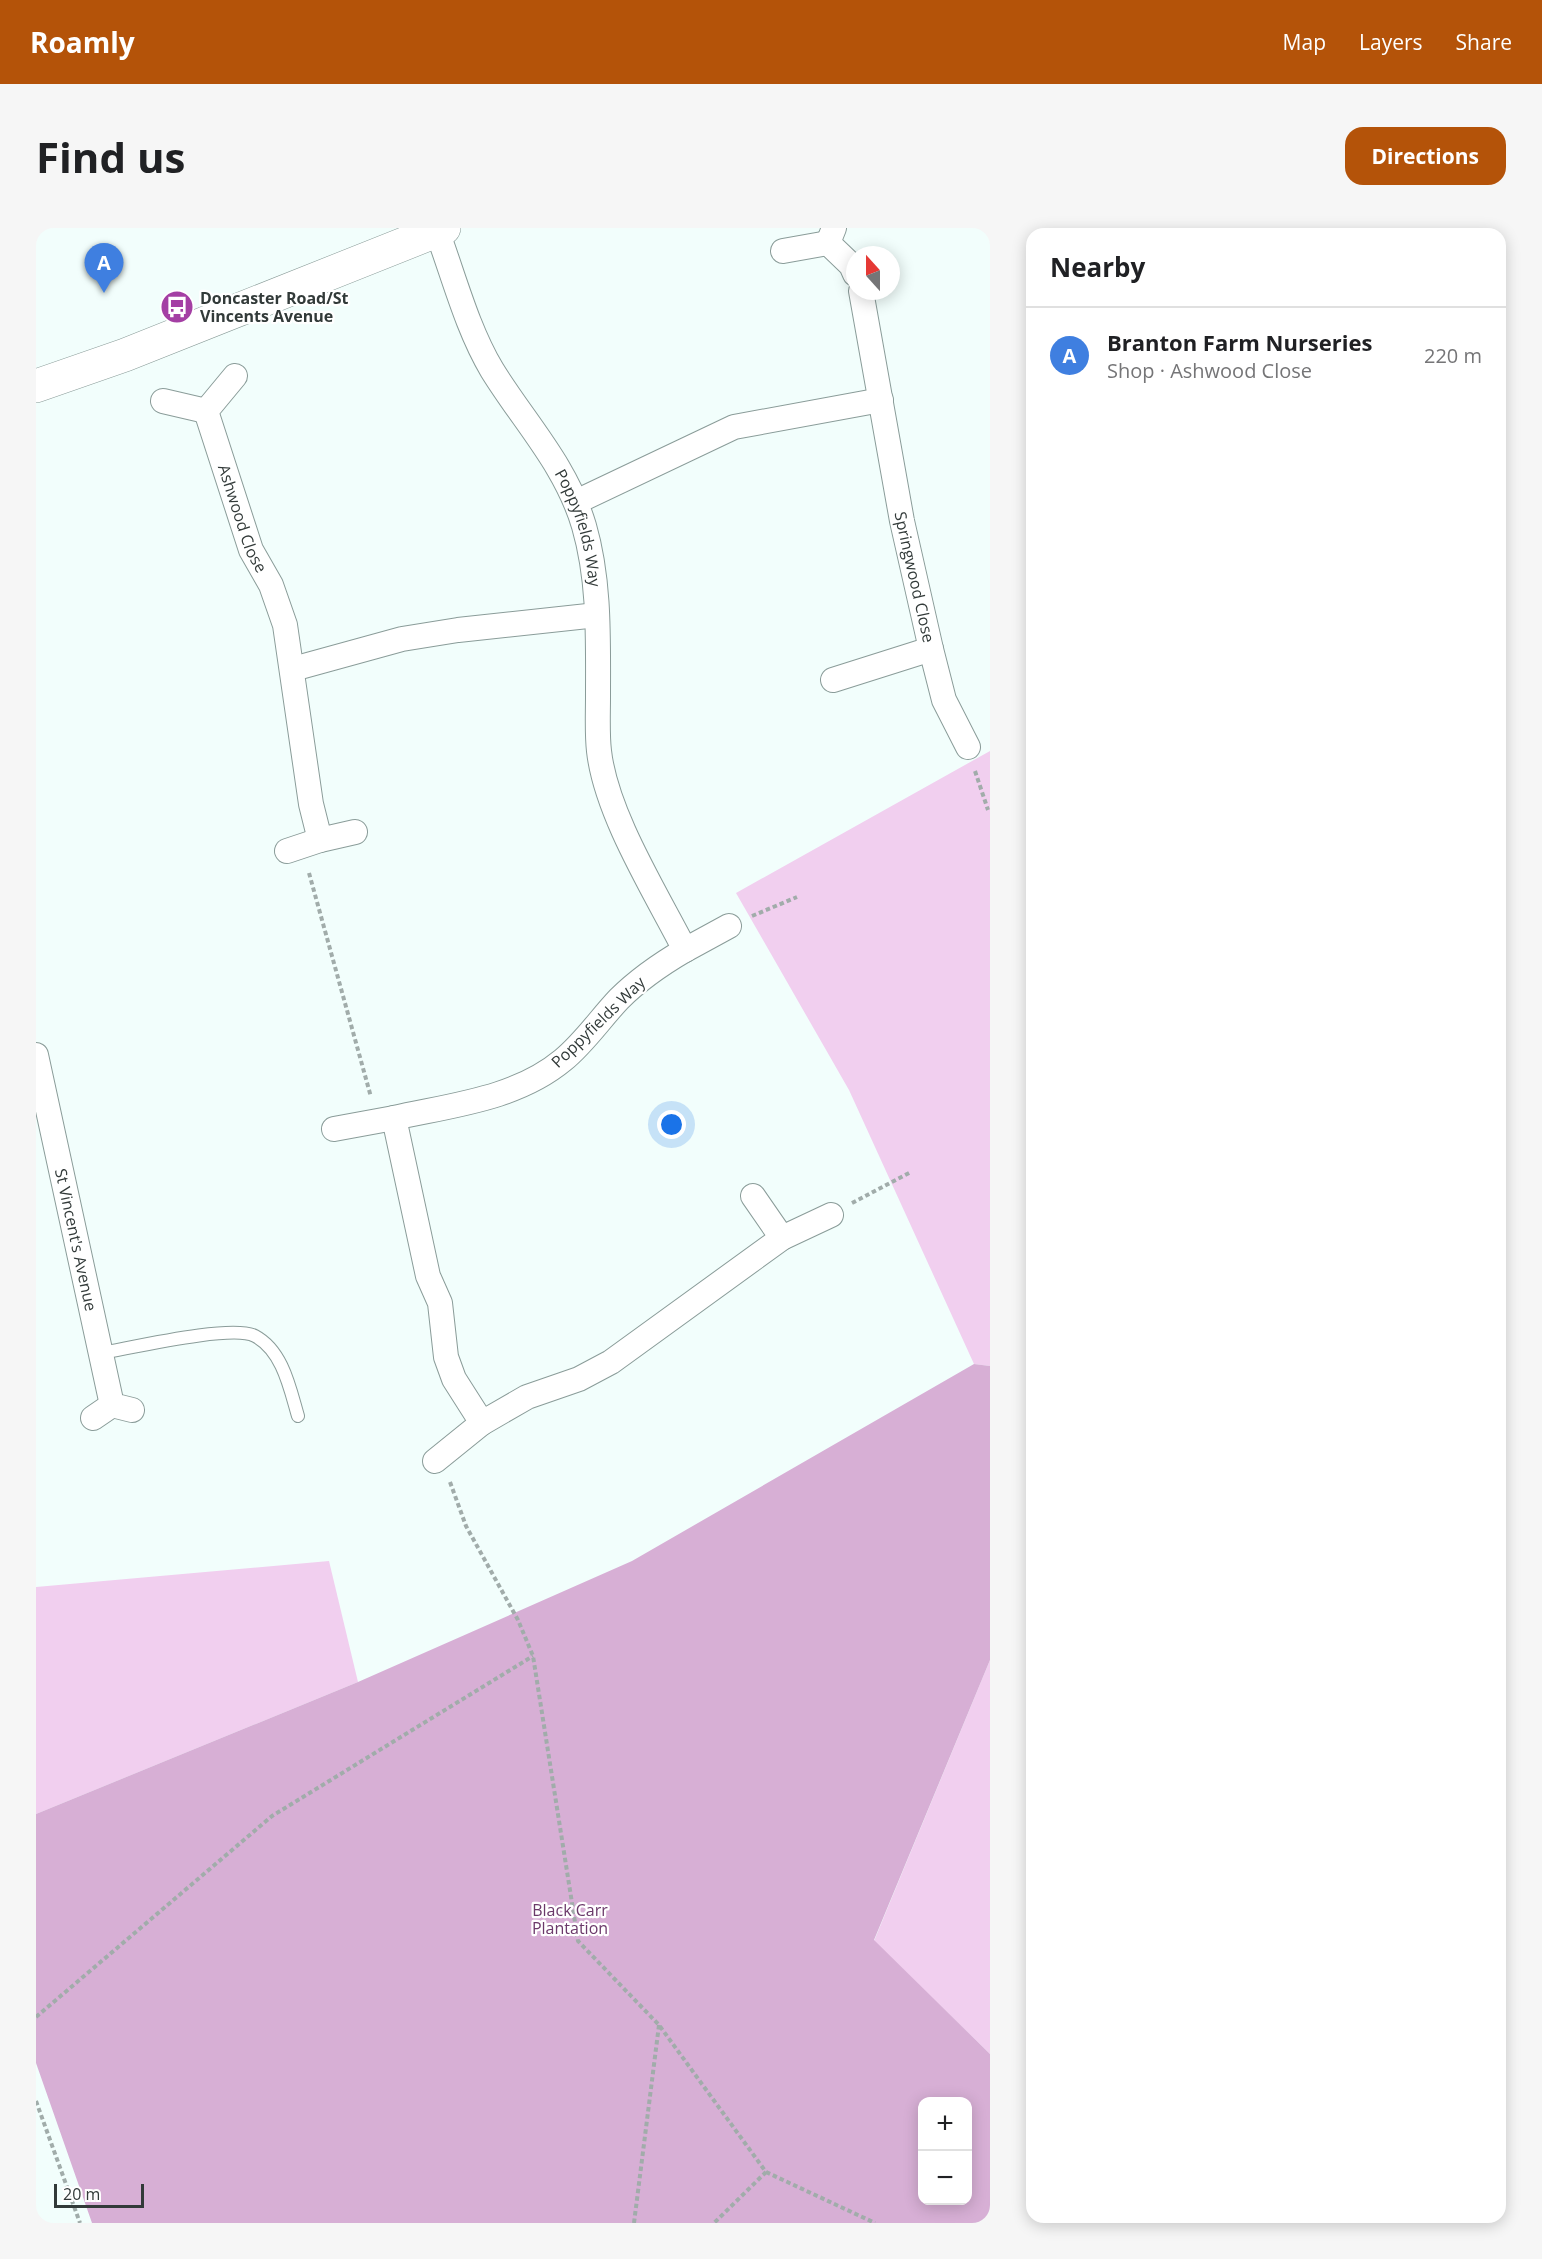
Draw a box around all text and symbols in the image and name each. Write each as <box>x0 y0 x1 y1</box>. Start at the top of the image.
text: Roamly <box>30 23 135 61</box>
text: Map <box>1283 28 1326 56</box>
text: Layers <box>1359 28 1423 56</box>
text: Share <box>1456 28 1512 56</box>
button: Directions <box>1345 127 1506 185</box>
text: Find us <box>36 128 185 185</box>
pin: A <box>84 244 124 293</box>
north arrow <box>846 246 900 300</box>
text: Nearby <box>1050 249 1145 285</box>
place label: Doncaster Road/St Vincents Avenue <box>200 287 349 327</box>
bus stop icon: Doncaster Road/St Vincents Avenue <box>159 289 195 325</box>
text: Branton Farm Nurseries <box>1107 327 1372 357</box>
text: A <box>1063 342 1076 369</box>
text: 220 m <box>1424 342 1482 369</box>
text: Shop · Ashwood Close <box>1107 357 1312 384</box>
street label: Ashwood Close <box>213 462 273 576</box>
street label: Poppyfields Way <box>550 465 606 589</box>
street label: Springwood Close <box>890 510 940 645</box>
street label: Poppyfields Way <box>546 971 650 1072</box>
your location <box>657 1110 686 1139</box>
street label: St Vincent's Avenue <box>50 1166 102 1313</box>
park label: Black Carr Plantation <box>532 1899 608 1939</box>
map controls <box>918 2097 972 2205</box>
button: + <box>918 2097 972 2151</box>
button: − <box>918 2151 972 2205</box>
scale bar <box>54 2181 144 2208</box>
text: 20 m <box>63 2183 100 2205</box>

